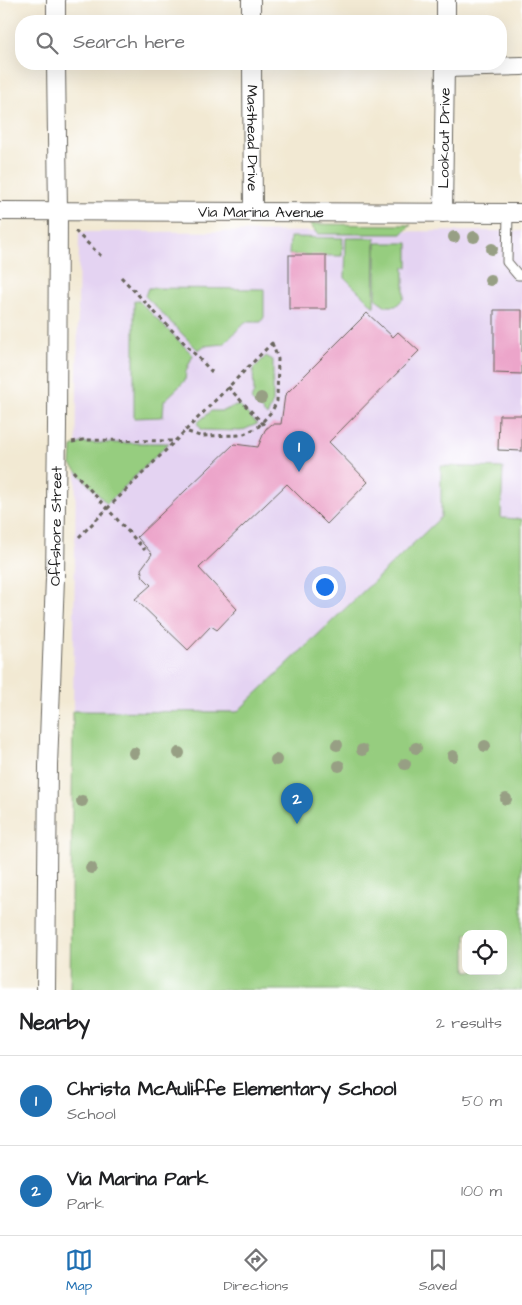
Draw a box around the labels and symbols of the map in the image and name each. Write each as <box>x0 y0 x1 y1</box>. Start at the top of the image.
street label: Masthead Drive <box>241 85 263 191</box>
street label: Lookout Drive <box>433 87 456 189</box>
street label: Via Marina Avenue <box>198 202 324 223</box>
pin: 1 <box>283 431 315 472</box>
street label: Offshore Street <box>45 466 67 587</box>
your location <box>312 574 338 600</box>
pin: 2 <box>281 783 313 824</box>

